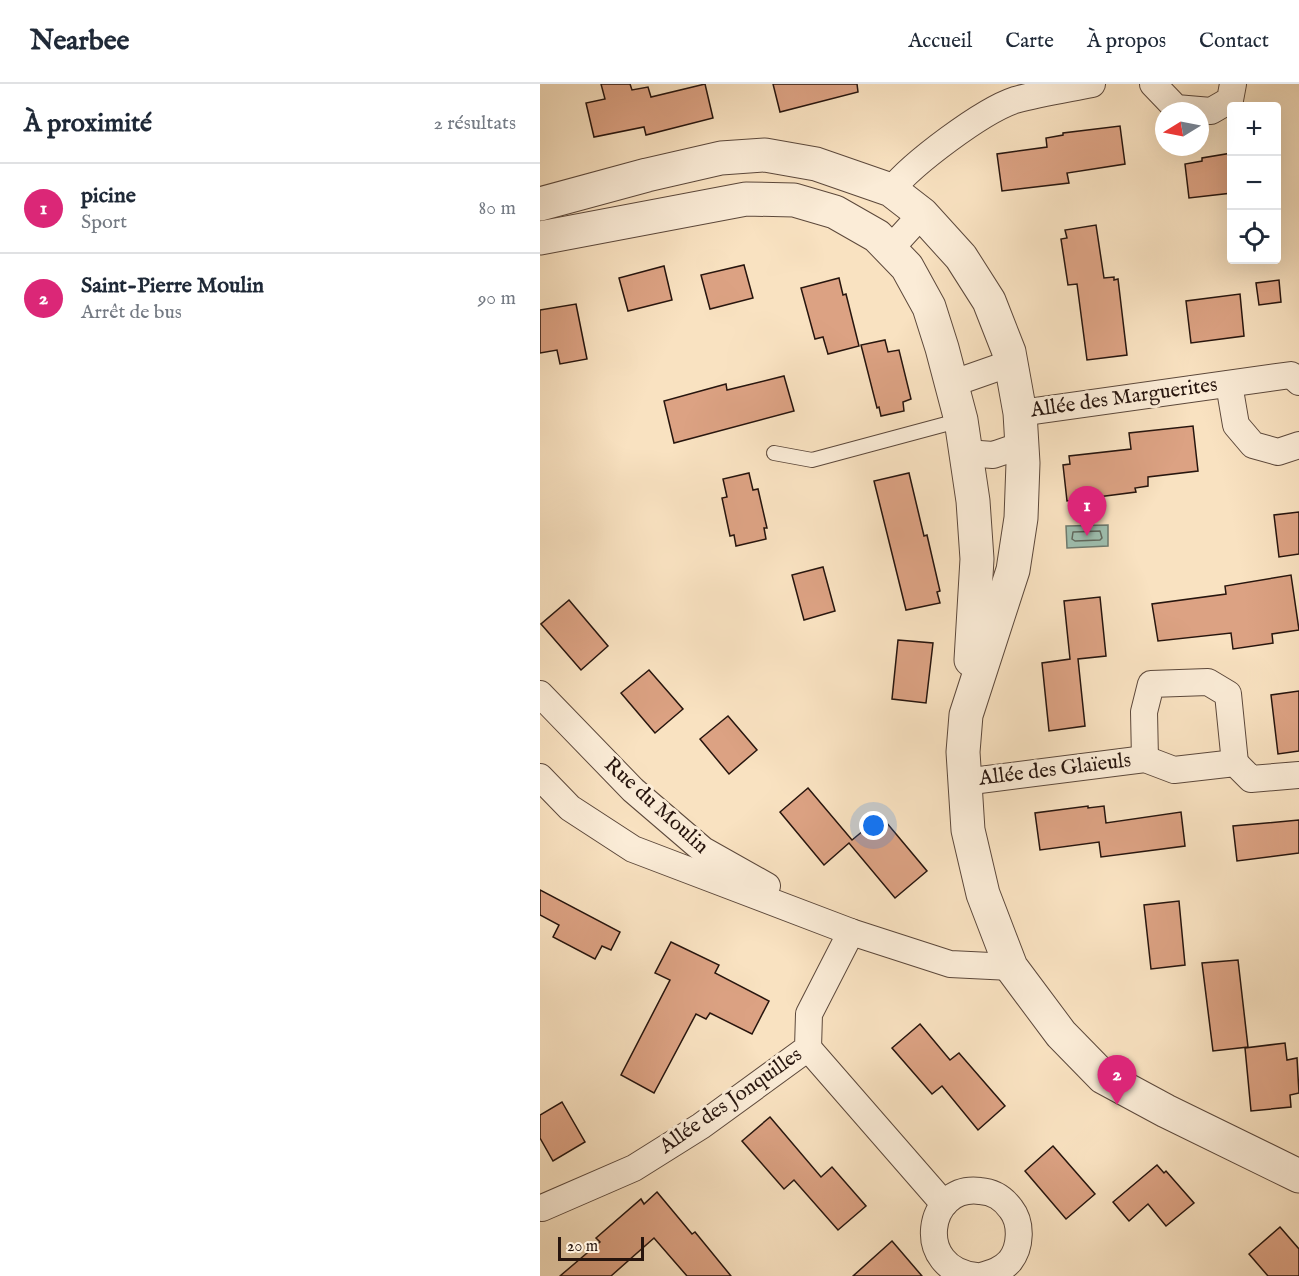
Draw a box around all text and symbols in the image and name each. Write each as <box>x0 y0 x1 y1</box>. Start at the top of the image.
text: Nearbee <box>30 24 129 59</box>
text: Accueil <box>908 28 972 55</box>
text: Carte <box>1005 28 1054 55</box>
text: À propos <box>1087 28 1166 55</box>
text: Contact <box>1199 28 1269 55</box>
north arrow <box>1155 102 1209 156</box>
map controls <box>1227 102 1281 264</box>
button: + <box>1227 102 1281 156</box>
text: À proximité <box>24 107 152 140</box>
text: 2 résultats <box>433 111 516 136</box>
button: − <box>1227 156 1281 210</box>
text: picine <box>81 182 136 210</box>
text: 1 <box>40 196 47 221</box>
text: 80 m <box>479 196 516 221</box>
text: Sport <box>81 210 127 235</box>
button: locate <box>1227 210 1281 264</box>
text: Saint-Pierre Moulin <box>81 272 264 300</box>
text: 2 <box>39 286 48 311</box>
text: 90 m <box>478 286 516 311</box>
text: Arrêt de bus <box>81 300 182 325</box>
street label: Allée des Marguerites <box>1028 372 1219 425</box>
pin: 1 <box>1068 486 1106 536</box>
street label: Allée des Glaïeuls <box>976 747 1133 793</box>
street label: Rue du Moulin <box>598 752 714 860</box>
your location <box>859 811 888 840</box>
street label: Allée des Jonquilles <box>654 1042 808 1161</box>
pin: 2 <box>1098 1056 1136 1105</box>
scale bar <box>558 1234 644 1262</box>
text: 20 m <box>567 1237 598 1257</box>

